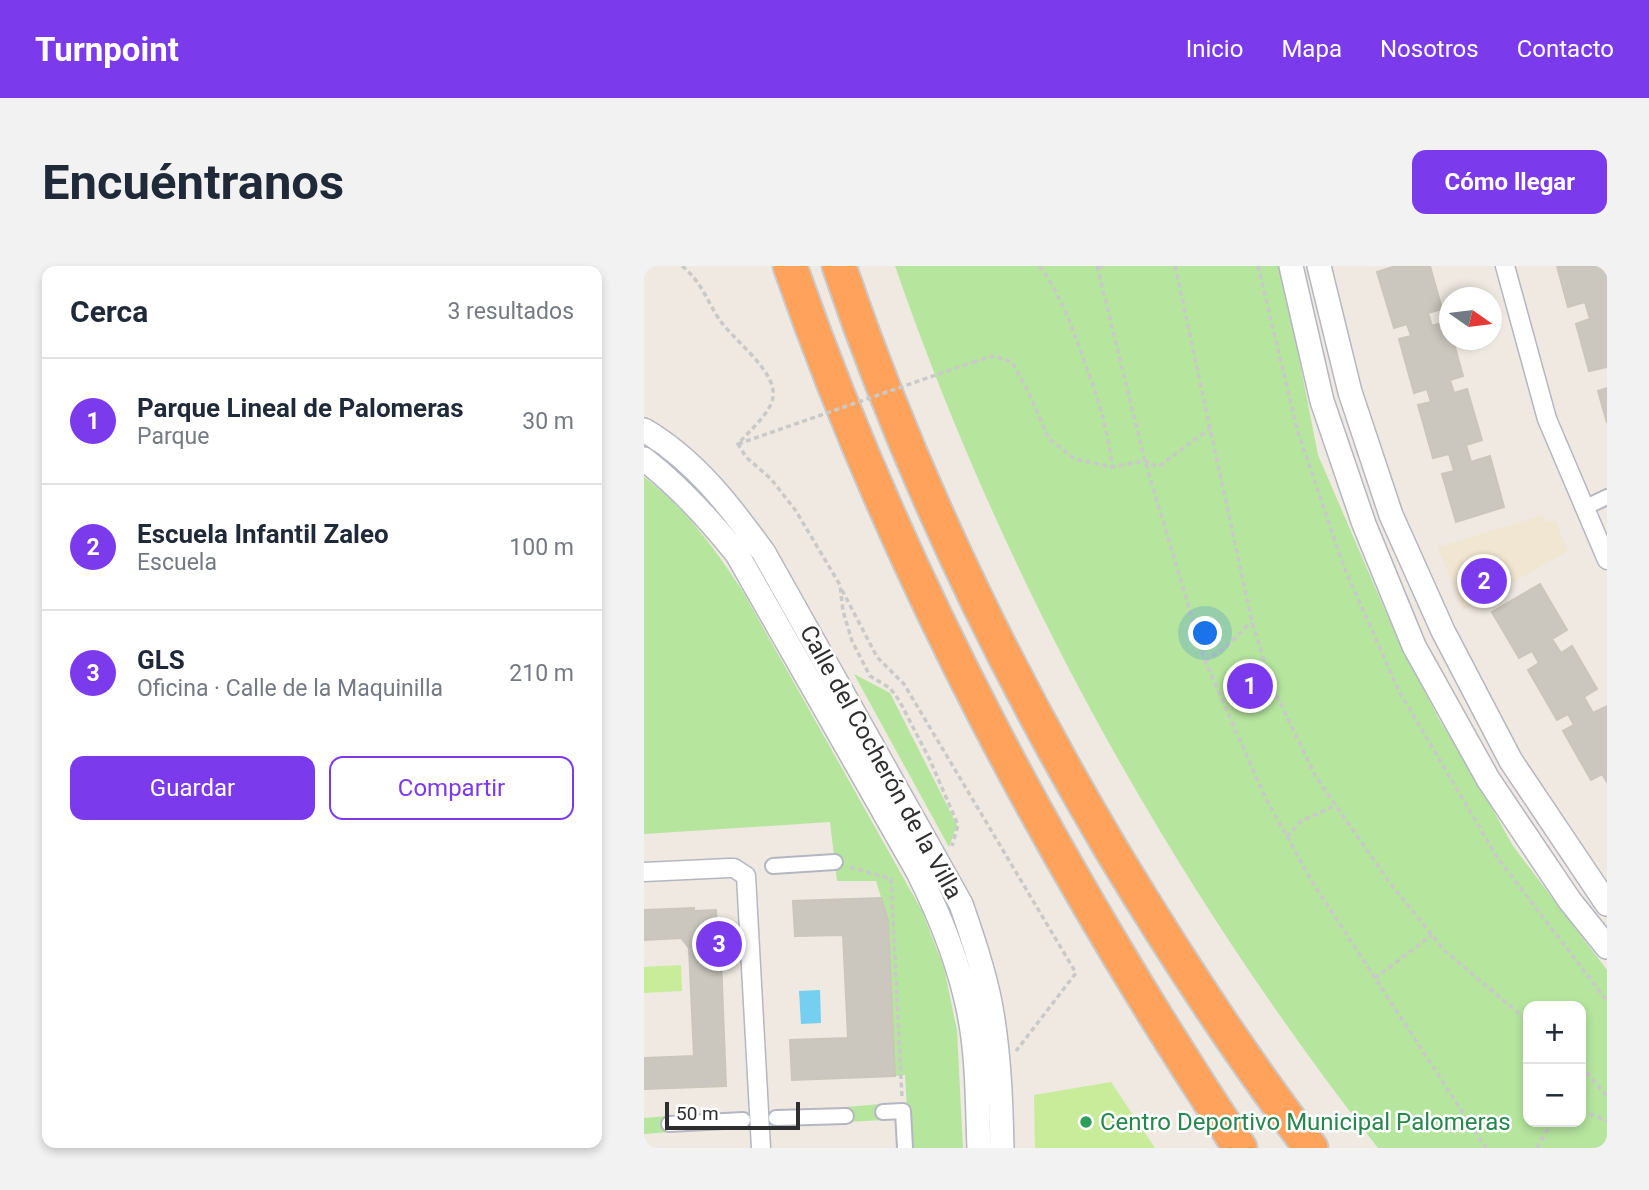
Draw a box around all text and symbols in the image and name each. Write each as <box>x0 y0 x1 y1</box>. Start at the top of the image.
text: Turnpoint <box>35 30 179 69</box>
text: Inicio <box>1186 35 1243 63</box>
text: Mapa <box>1281 35 1342 63</box>
text: Nosotros <box>1380 35 1479 63</box>
text: Contacto <box>1517 35 1614 63</box>
button: Cómo llegar <box>1412 150 1607 214</box>
text: Encuéntranos <box>42 154 344 211</box>
north arrow <box>1439 287 1502 350</box>
text: Cerca <box>70 294 148 329</box>
text: 3 resultados <box>447 298 574 325</box>
text: Parque Lineal de Palomeras <box>137 393 464 423</box>
text: 1 <box>86 408 100 435</box>
text: 30 m <box>522 408 574 435</box>
text: Parque <box>137 423 209 450</box>
text: Escuela Infantil Zaleo <box>137 519 389 549</box>
text: 2 <box>86 534 100 561</box>
text: 100 m <box>509 534 574 561</box>
text: Escuela <box>137 549 217 576</box>
pin: 2 <box>1461 555 1507 607</box>
your location <box>1188 616 1222 650</box>
street label: Calle del Cocherón de la Villa <box>794 620 968 904</box>
text: GLS <box>137 645 185 675</box>
text: 3 <box>86 660 100 687</box>
text: 210 m <box>509 660 574 687</box>
pin: 1 <box>1227 660 1273 712</box>
text: Oficina · Calle de la Maquinilla <box>137 675 443 702</box>
button: Guardar <box>70 756 315 820</box>
button: Compartir <box>329 756 574 820</box>
pin: 3 <box>696 918 742 970</box>
map controls <box>1523 1001 1586 1127</box>
button: + <box>1523 1001 1586 1064</box>
button: − <box>1523 1064 1586 1127</box>
scale bar <box>665 1099 800 1131</box>
text: 50 m <box>676 1102 719 1125</box>
place label: Centro Deportivo Municipal Palomeras <box>1100 1108 1511 1136</box>
marker: Centro Deportivo Municipal Palomeras <box>1078 1114 1094 1130</box>

